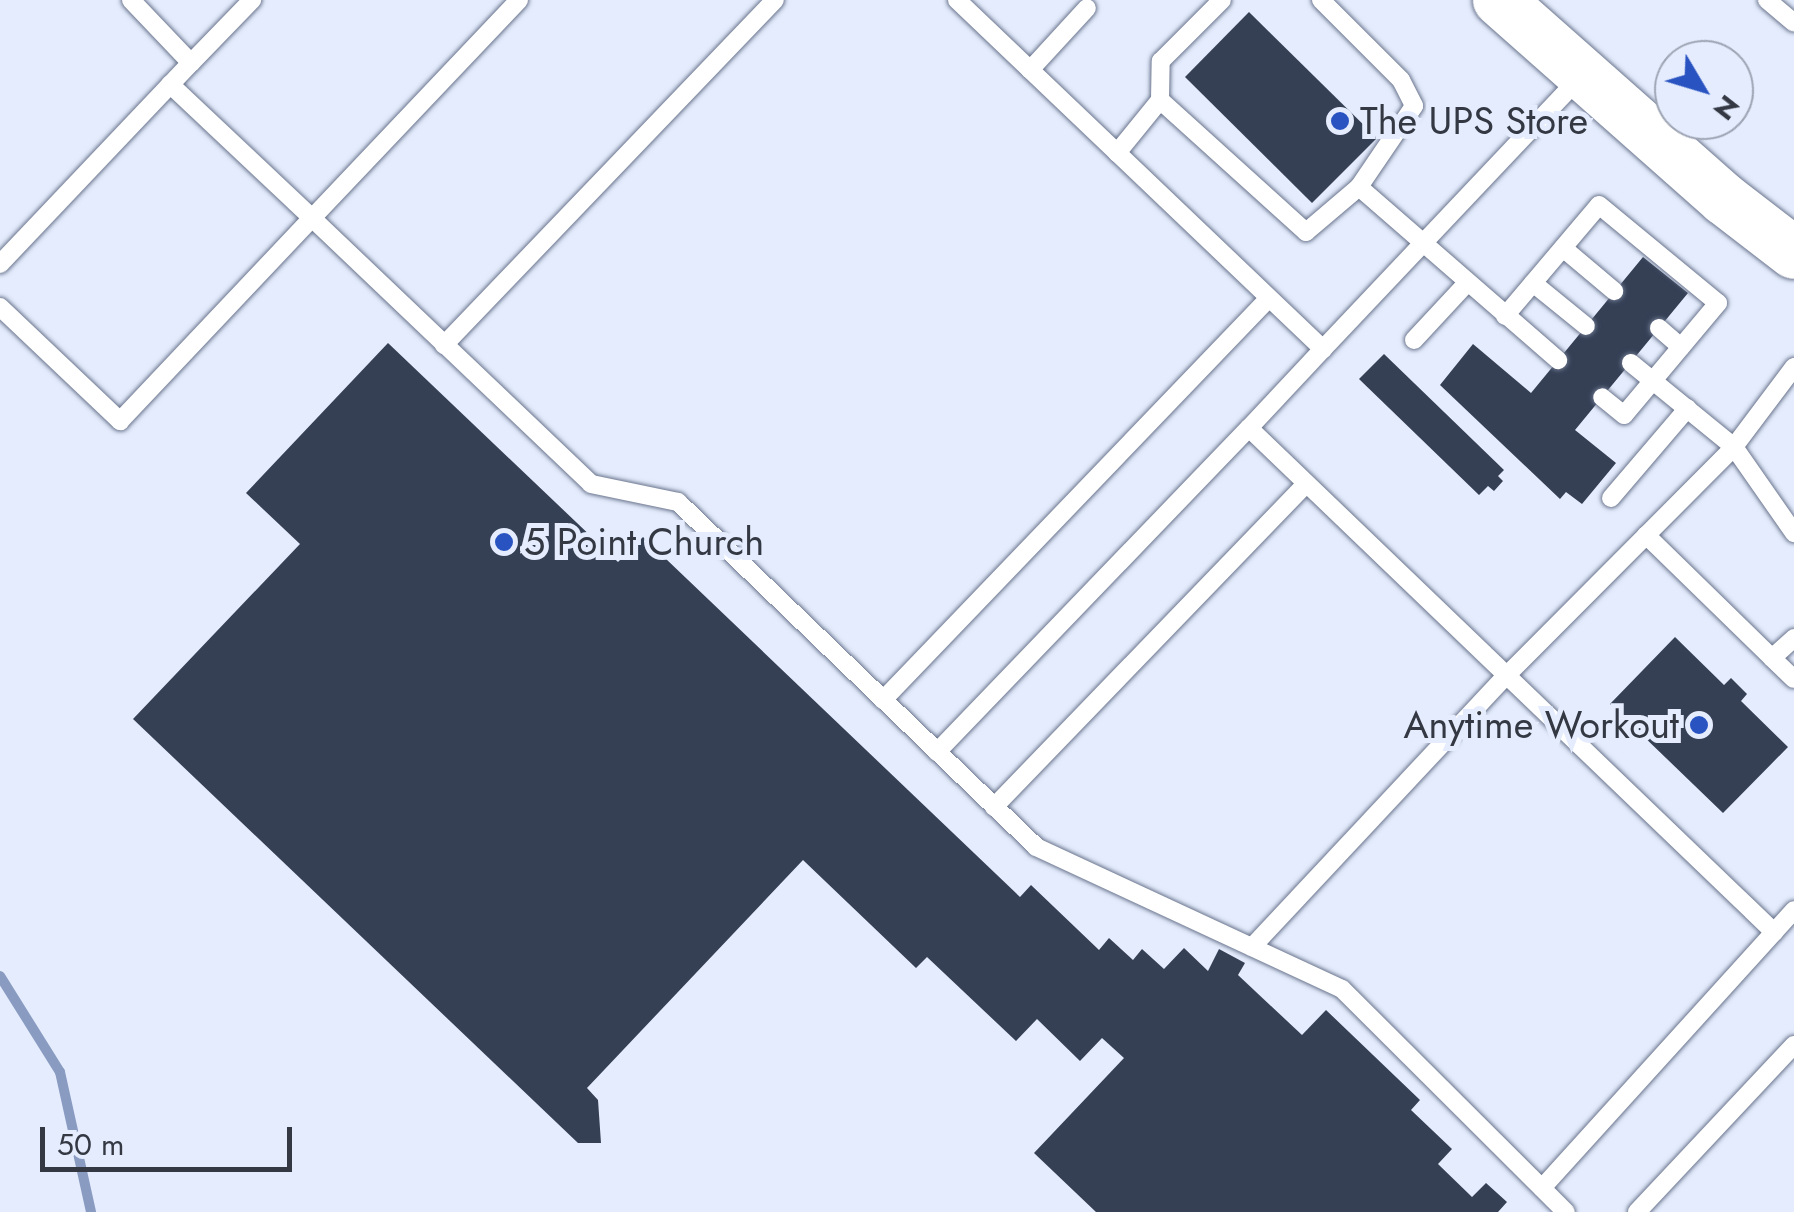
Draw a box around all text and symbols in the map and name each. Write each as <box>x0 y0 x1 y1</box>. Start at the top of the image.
north arrow <box>1654 40 1754 140</box>
text: N <box>1703 86 1749 129</box>
place label: The UPS Store <box>1360 98 1588 144</box>
marker: The UPS Store <box>1329 110 1351 132</box>
place label: 5 Point Church <box>524 519 764 565</box>
marker: 5 Point Church <box>493 531 515 553</box>
place label: Anytime Workout <box>1404 702 1679 748</box>
marker: Anytime Workout <box>1688 714 1710 736</box>
scale bar <box>45 1107 298 1169</box>
text: 50 m <box>57 1123 124 1166</box>

